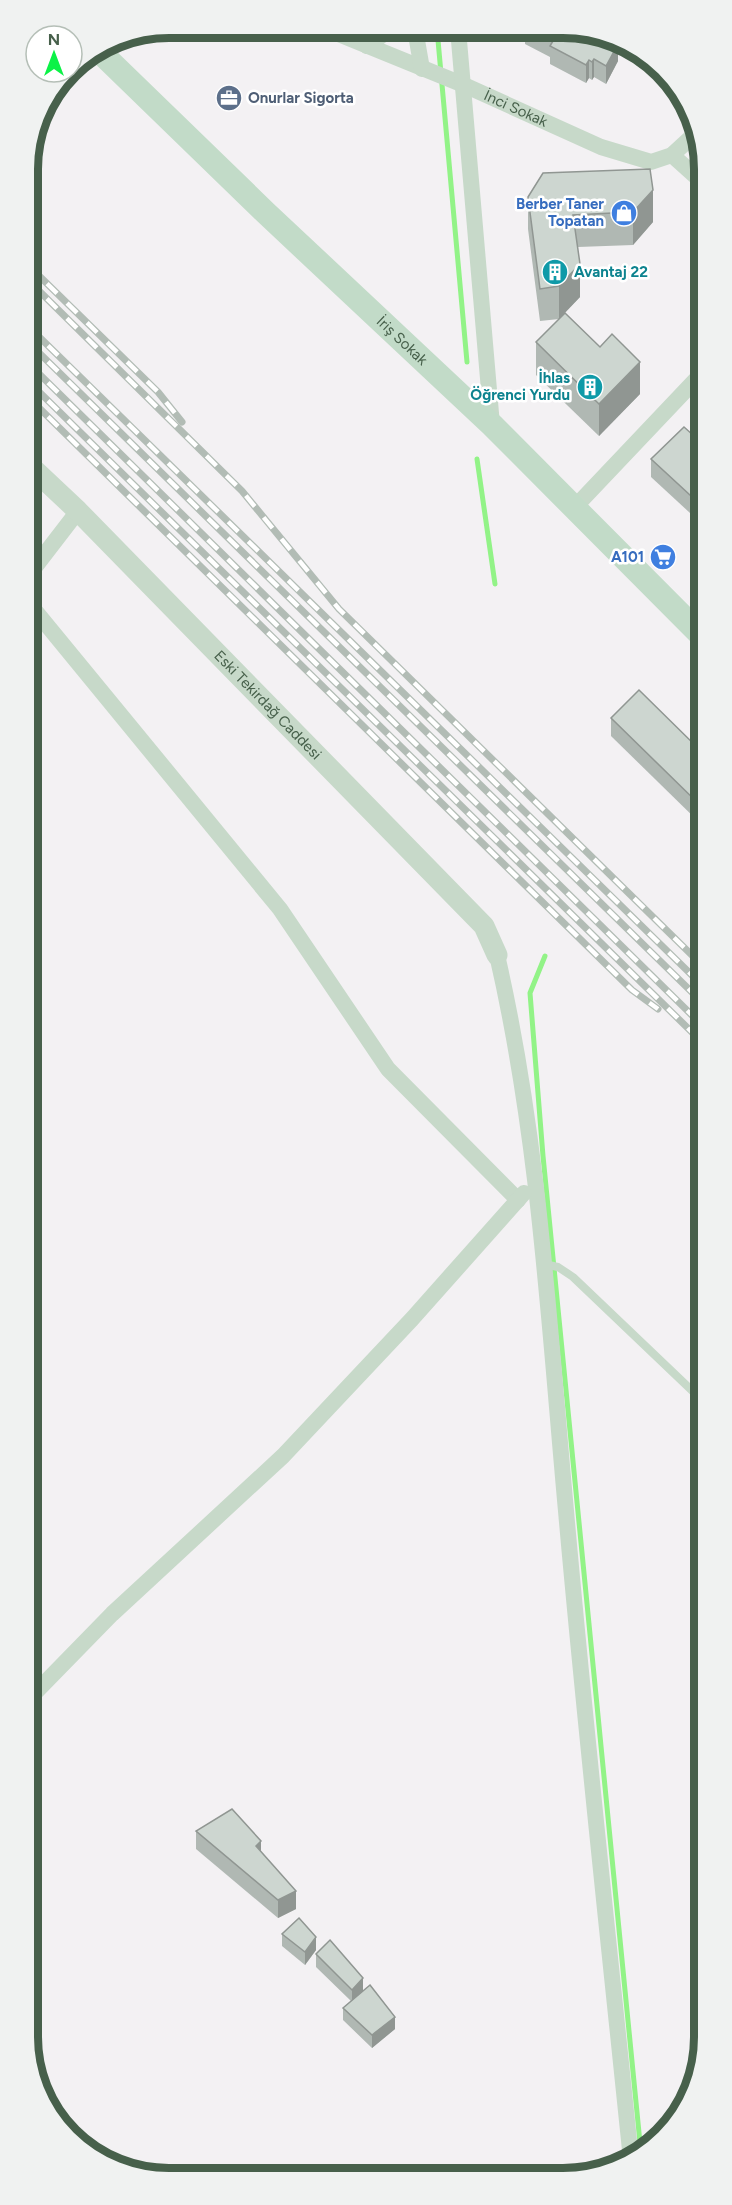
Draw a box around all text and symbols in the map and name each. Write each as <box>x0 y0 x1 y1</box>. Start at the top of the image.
north arrow <box>24 24 84 84</box>
text: N <box>48 30 60 49</box>
office icon: Onurlar Sigorta <box>214 83 244 113</box>
street label: İnci Sokak <box>481 86 551 131</box>
place label: Onurlar Sigorta <box>248 89 354 107</box>
place label: Berber Taner Topatan <box>516 195 604 230</box>
shop icon: Berber Taner Topatan <box>609 198 639 228</box>
building icon: Avantaj 22 <box>540 257 570 287</box>
place label: Avantaj 22 <box>574 263 648 281</box>
street label: İriş Sokak <box>373 312 432 369</box>
place label: İhlas Öğrenci Yurdu <box>470 368 570 404</box>
building icon: İhlas Öğrenci Yurdu <box>575 372 605 402</box>
supermarket icon: A101 <box>648 542 678 572</box>
place label: A101 <box>611 548 644 566</box>
street label: Eski Tekirdağ Caddesi <box>210 647 325 763</box>

